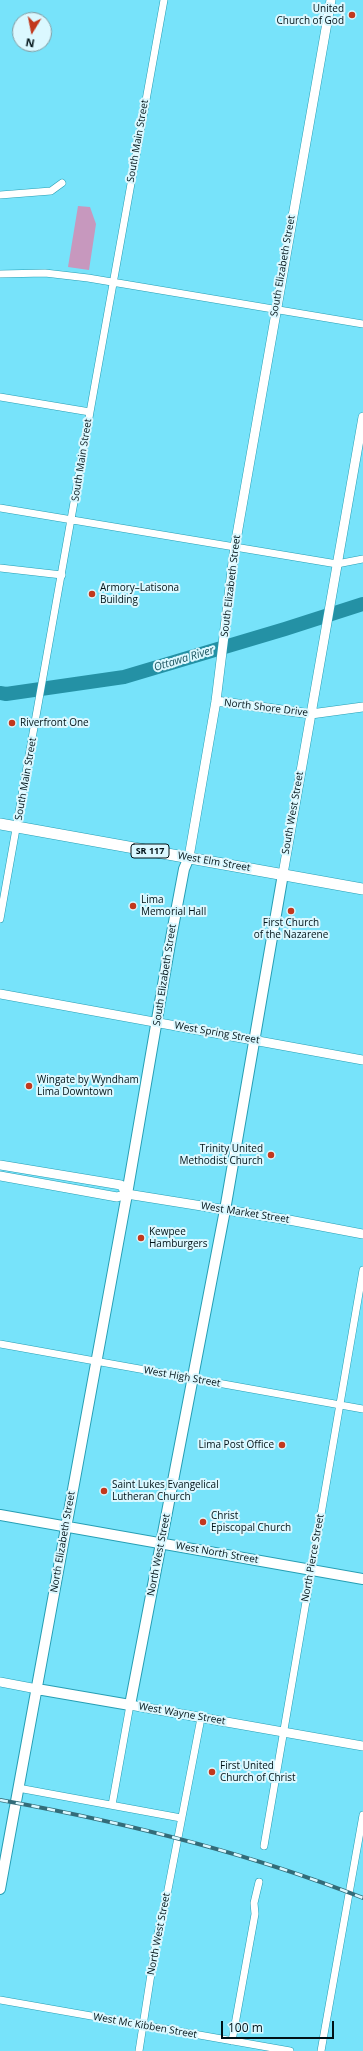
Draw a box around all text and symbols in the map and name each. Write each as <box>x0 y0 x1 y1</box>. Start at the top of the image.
place label: United Church of God <box>276 3 344 26</box>
marker: United Church of God <box>347 10 357 20</box>
north arrow <box>12 12 52 52</box>
text: N <box>24 35 36 51</box>
street label: South Main Street <box>125 99 151 183</box>
street label: South Elizabeth Street <box>268 214 298 318</box>
street label: South Main Street <box>70 418 94 502</box>
street label: South Elizabeth Street <box>219 534 243 638</box>
place label: Armory–Latisona Building <box>100 582 179 606</box>
marker: Armory–Latisona Building <box>87 589 97 599</box>
water label: Ottawa River <box>152 644 216 674</box>
street label: North Shore Drive <box>223 697 309 719</box>
place label: Riverfront One <box>20 717 89 729</box>
marker: Riverfront One <box>7 718 17 728</box>
street label: South Main Street <box>13 737 39 821</box>
street label: South West Street <box>280 771 306 855</box>
road number: SR 117 <box>131 844 169 858</box>
street label: West Elm Street <box>177 850 251 874</box>
place label: Lima Memorial Hall <box>141 894 206 918</box>
marker: Lima Memorial Hall <box>128 901 138 911</box>
marker: First Church of the Nazarene <box>286 906 296 916</box>
place label: First Church of the Nazarene <box>254 917 328 940</box>
street label: South Elizabeth Street <box>151 923 179 1027</box>
street label: West Spring Street <box>174 1020 260 1046</box>
place label: Wingate by Wyndham Lima Downtown <box>37 1074 139 1098</box>
marker: Wingate by Wyndham Lima Downtown <box>24 1081 34 1091</box>
place label: Trinity United Methodist Church <box>180 1143 263 1166</box>
marker: Trinity United Methodist Church <box>266 1150 276 1160</box>
street label: West Market Street <box>200 1200 290 1226</box>
place label: Kewpee Hamburgers <box>149 1226 207 1250</box>
marker: Kewpee Hamburgers <box>136 1233 146 1243</box>
street label: West High Street <box>143 1364 221 1390</box>
place label: Lima Post Office <box>198 1439 274 1451</box>
marker: Lima Post Office <box>277 1440 287 1450</box>
place label: Saint Lukes Evangelical Lutheran Church <box>112 1479 219 1502</box>
marker: Saint Lukes Evangelical Lutheran Church <box>99 1486 109 1496</box>
street label: North Elizabeth Street <box>48 1490 78 1594</box>
place label: Christ Episcopal Church <box>211 1510 291 1534</box>
street label: North West Street <box>145 1513 173 1597</box>
street label: North Pierce Street <box>299 1513 327 1603</box>
marker: Christ Episcopal Church <box>198 1517 208 1527</box>
street label: West North Street <box>175 1540 259 1566</box>
street label: West Wayne Street <box>138 1700 226 1728</box>
place label: First United Church of Christ <box>220 1760 296 1784</box>
marker: First United Church of Christ <box>207 1767 217 1777</box>
street label: North West Street <box>145 1892 173 1976</box>
street label: West Mc Kibben Street <box>92 2011 198 2041</box>
scale bar <box>223 2013 336 2039</box>
text: 100 m <box>228 2019 263 2036</box>

